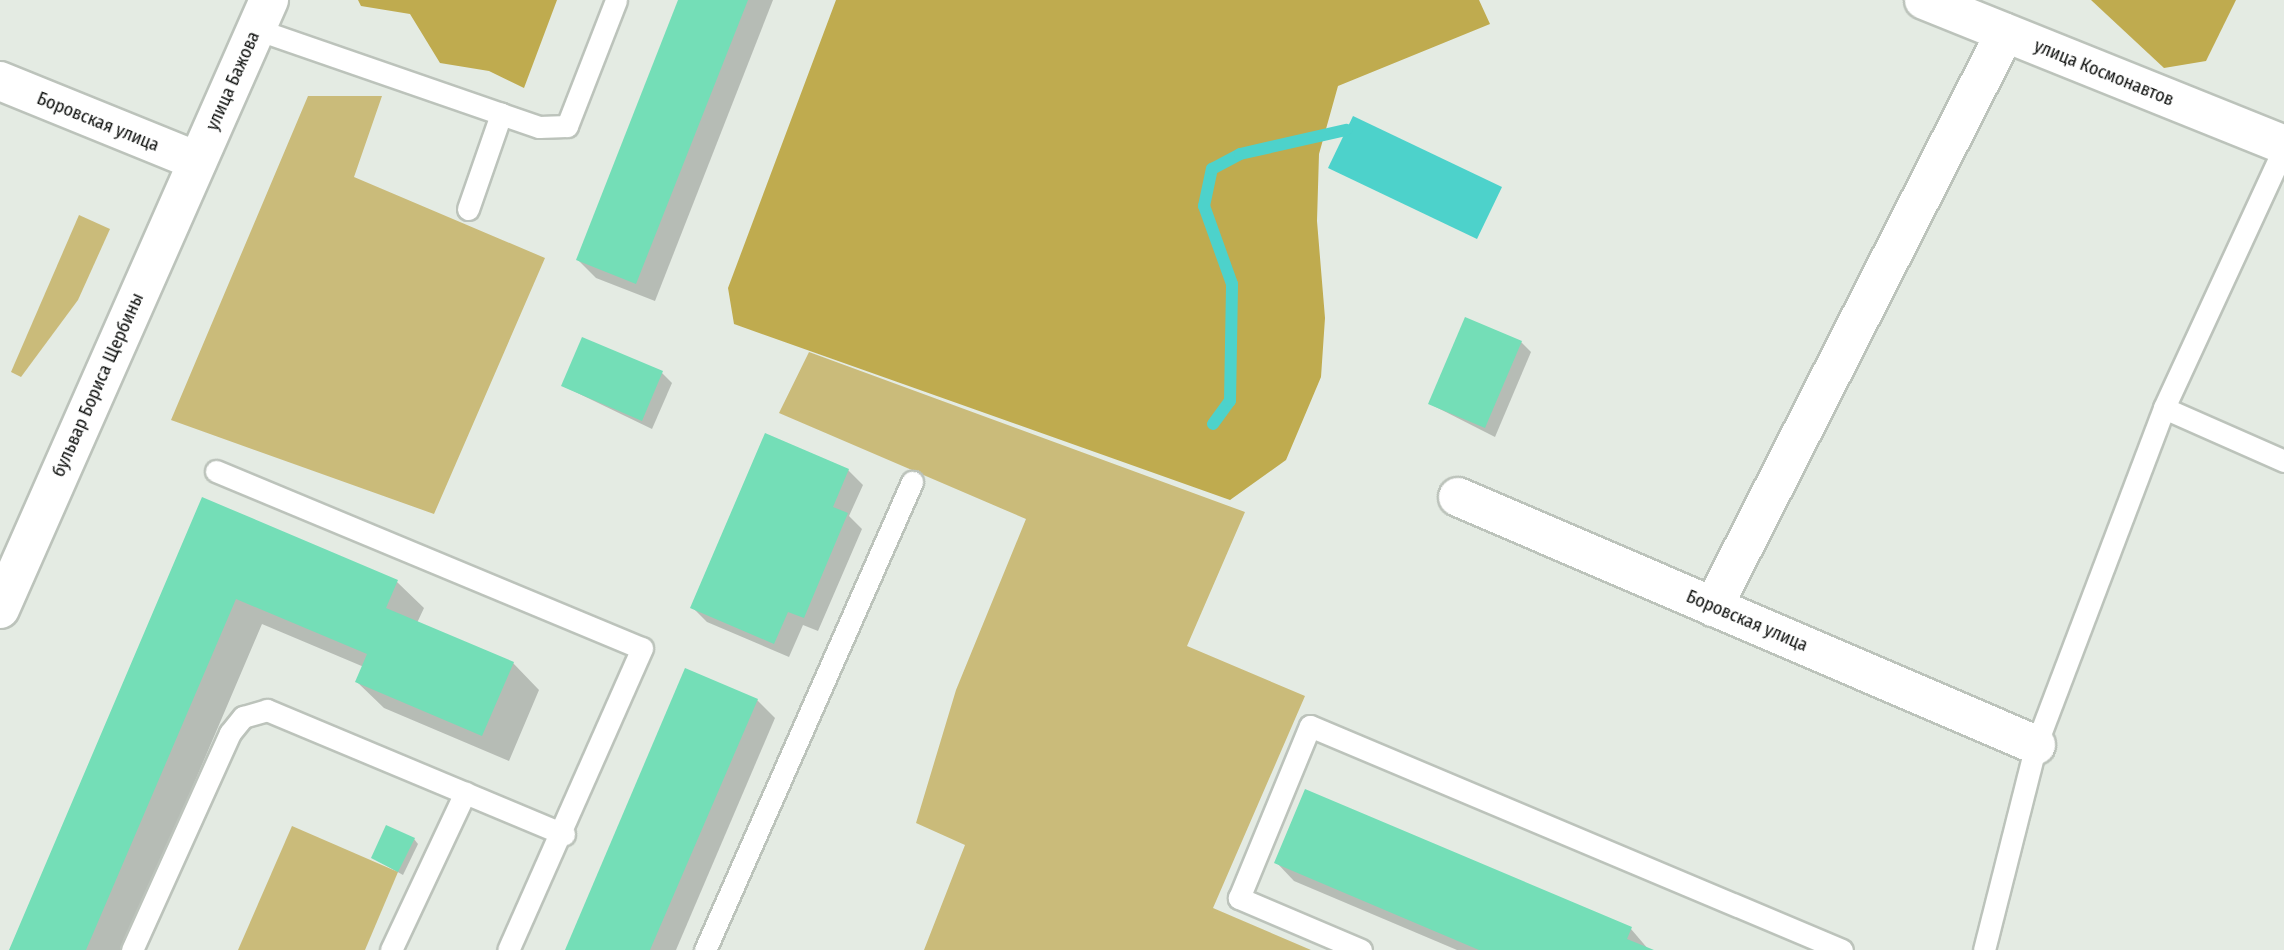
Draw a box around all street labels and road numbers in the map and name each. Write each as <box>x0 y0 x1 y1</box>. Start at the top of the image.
street label: улица Бажова <box>202 28 264 134</box>
street label: улица Космонавтов <box>2031 35 2177 111</box>
street label: Боровская улица <box>34 88 162 156</box>
street label: бульвар Бориса Щербины <box>48 290 148 480</box>
street label: Боровская улица <box>1683 586 1811 656</box>

